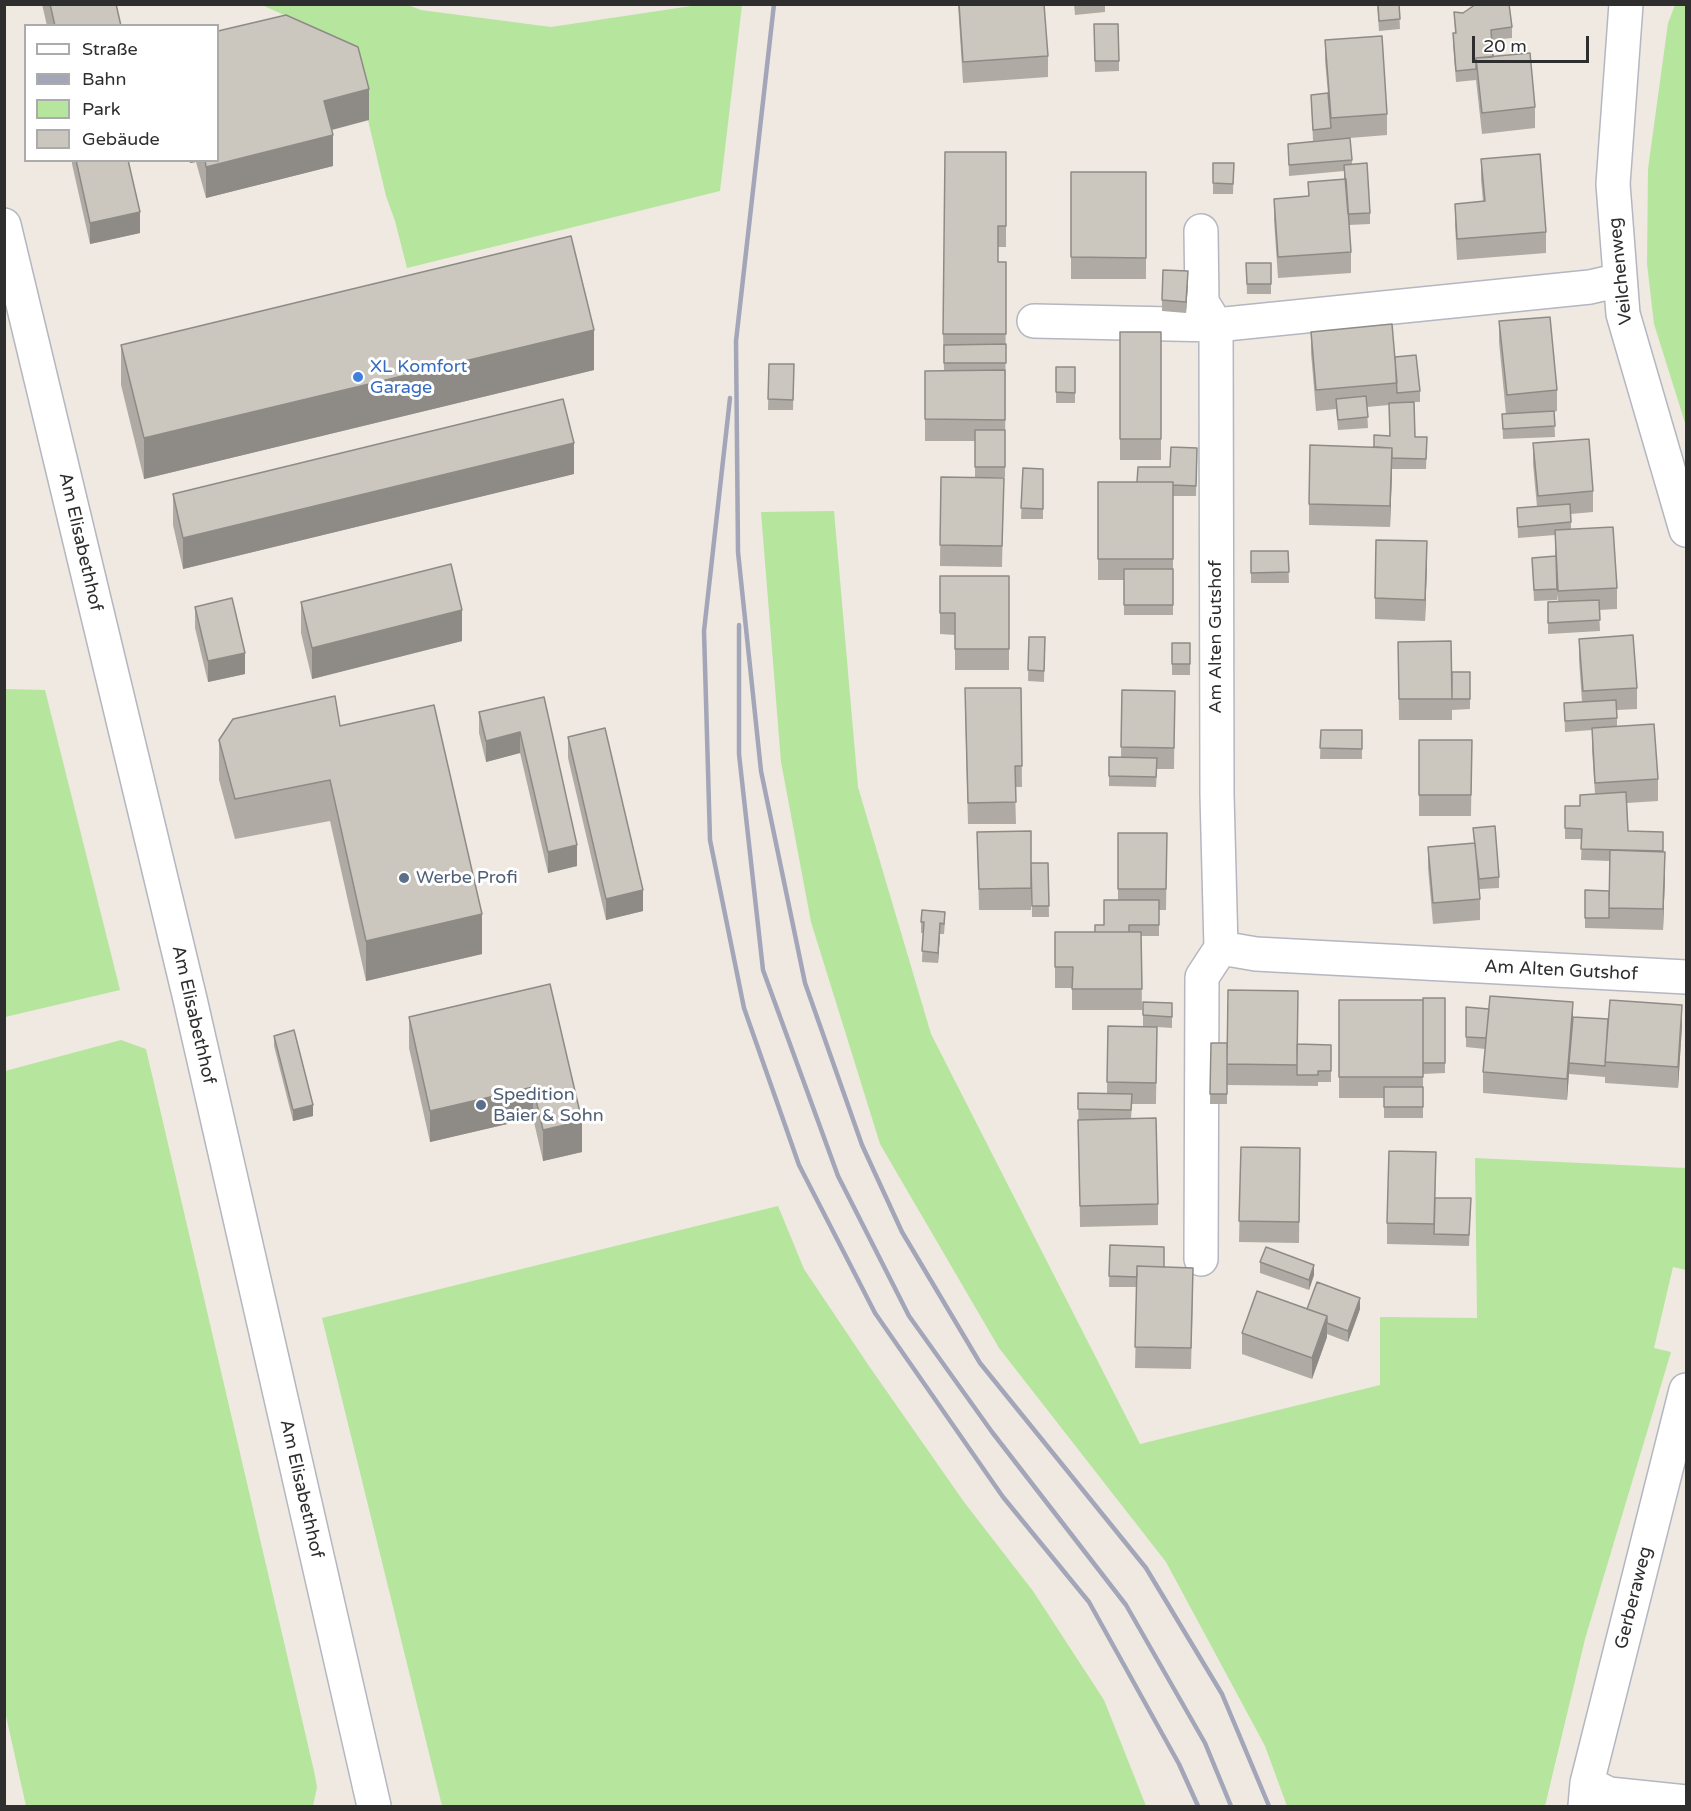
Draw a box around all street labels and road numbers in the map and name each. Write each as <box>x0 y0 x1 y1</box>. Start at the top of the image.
street label: Veilchenweg <box>1605 216 1637 326</box>
street label: Am Elisabethhof <box>54 470 106 614</box>
street label: Am Alten Gutshof <box>1205 560 1227 714</box>
street label: Am Elisabethhof <box>167 943 219 1087</box>
street label: Am Alten Gutshof <box>1484 956 1638 986</box>
street label: Am Elisabethhof <box>275 1417 327 1561</box>
street label: Gerberaweg <box>1611 1545 1657 1651</box>

